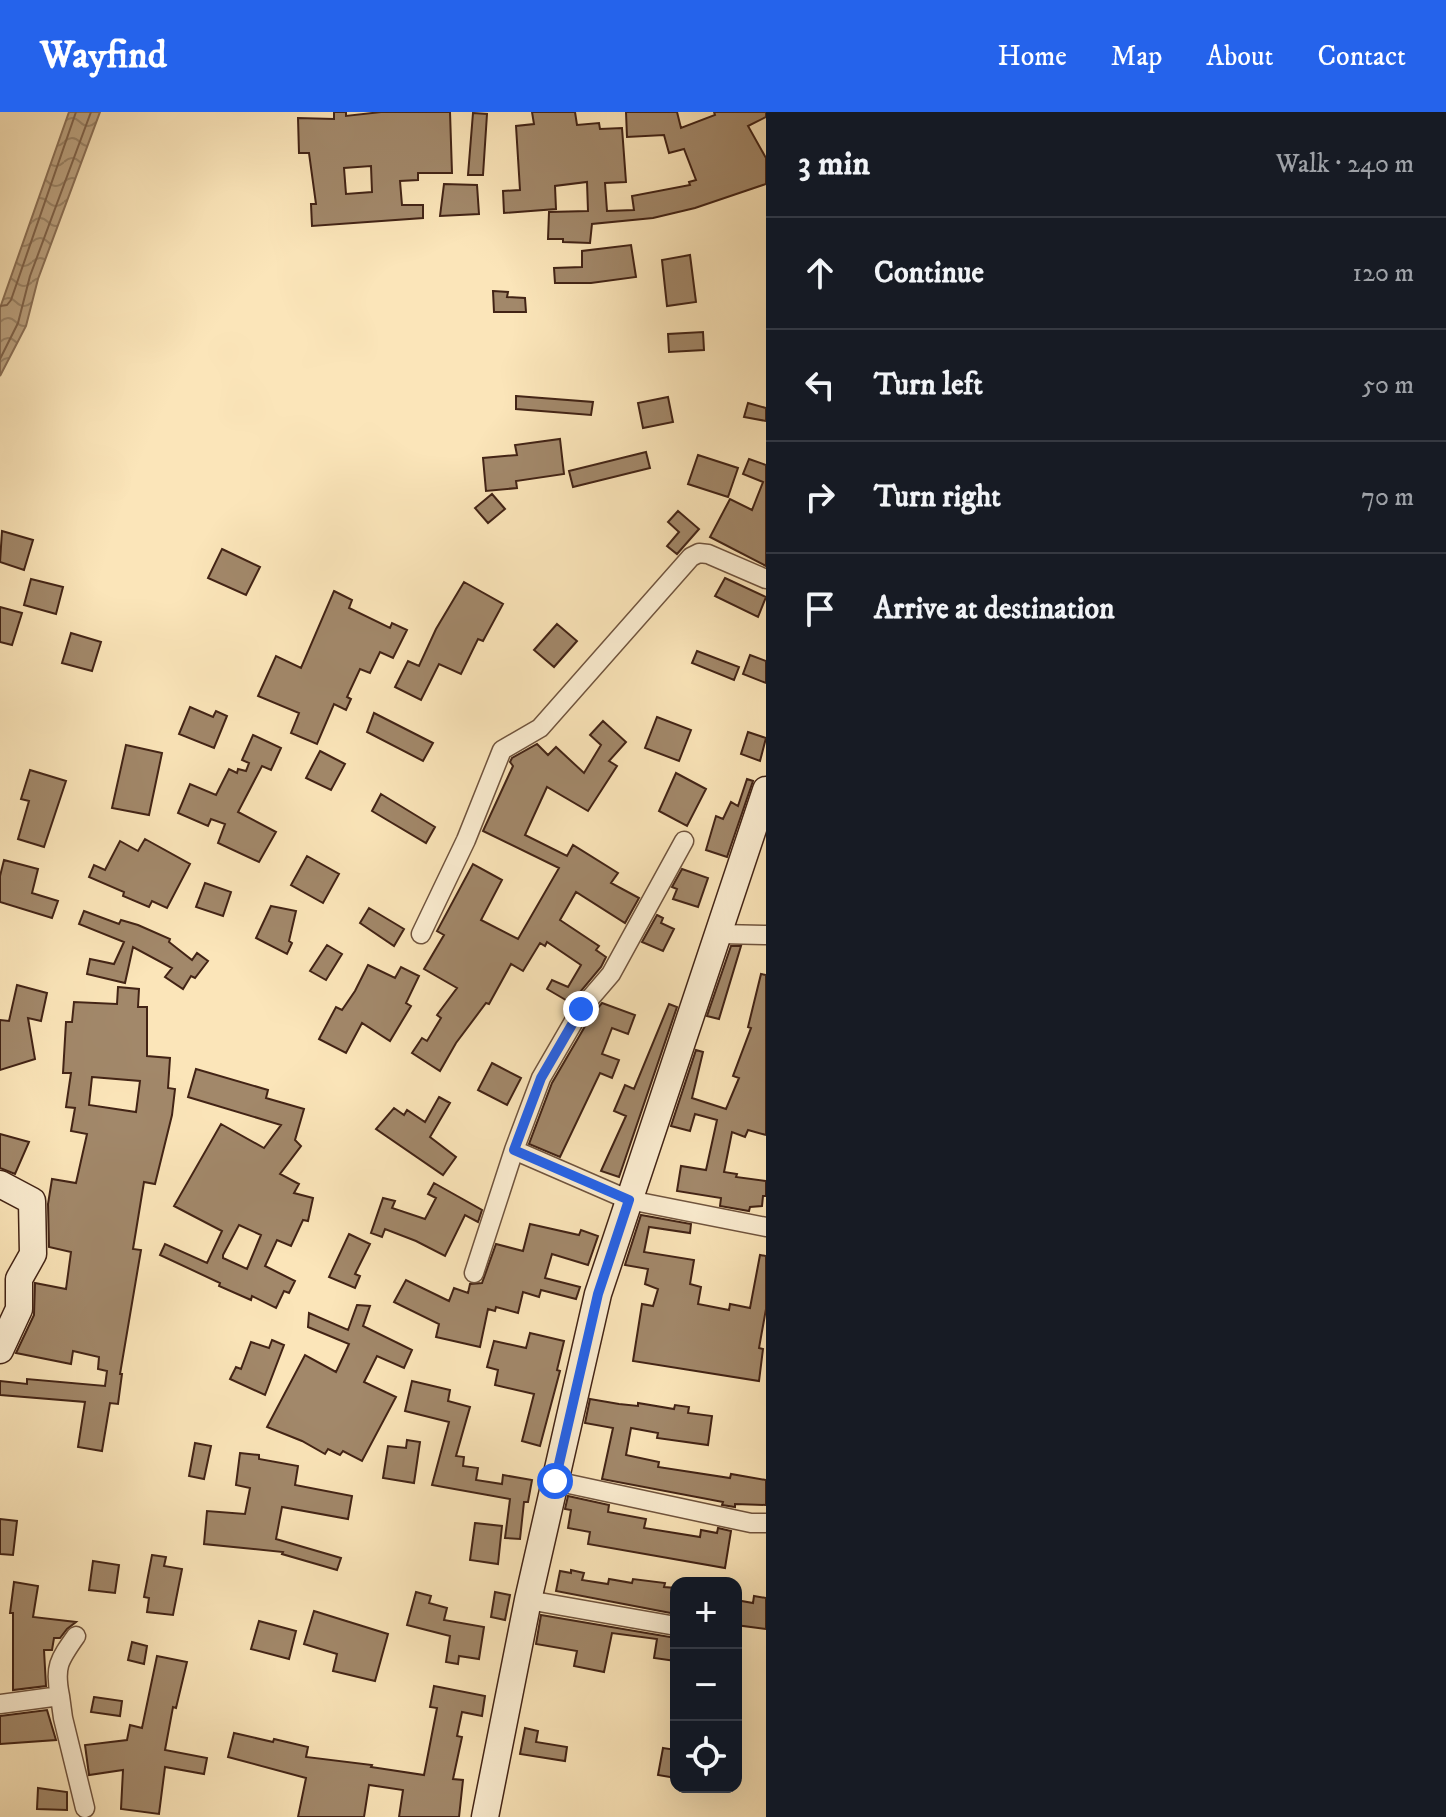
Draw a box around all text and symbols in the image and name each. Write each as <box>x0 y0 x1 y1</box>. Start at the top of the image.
text: Wayfind <box>40 32 167 80</box>
text: Home <box>998 39 1067 74</box>
text: Map <box>1111 39 1162 74</box>
text: About <box>1206 39 1273 74</box>
text: Contact <box>1317 39 1406 74</box>
text: 3 min <box>798 143 870 185</box>
text: Walk · 240 m <box>1276 148 1414 181</box>
icon: ahead <box>798 251 842 295</box>
text: Continue <box>874 255 984 292</box>
text: 120 m <box>1353 257 1414 290</box>
icon: left <box>798 363 842 407</box>
text: Turn left <box>874 367 983 404</box>
text: 50 m <box>1362 369 1414 402</box>
icon: right <box>798 475 842 519</box>
text: Turn right <box>874 479 1001 516</box>
text: 70 m <box>1361 481 1414 514</box>
icon: arrive <box>798 587 842 631</box>
text: Arrive at destination <box>874 591 1115 628</box>
route end <box>563 991 599 1027</box>
route start <box>537 1463 573 1499</box>
map controls <box>670 1577 742 1793</box>
button: + <box>670 1577 742 1649</box>
button: − <box>670 1649 742 1721</box>
button: locate <box>670 1721 742 1793</box>

